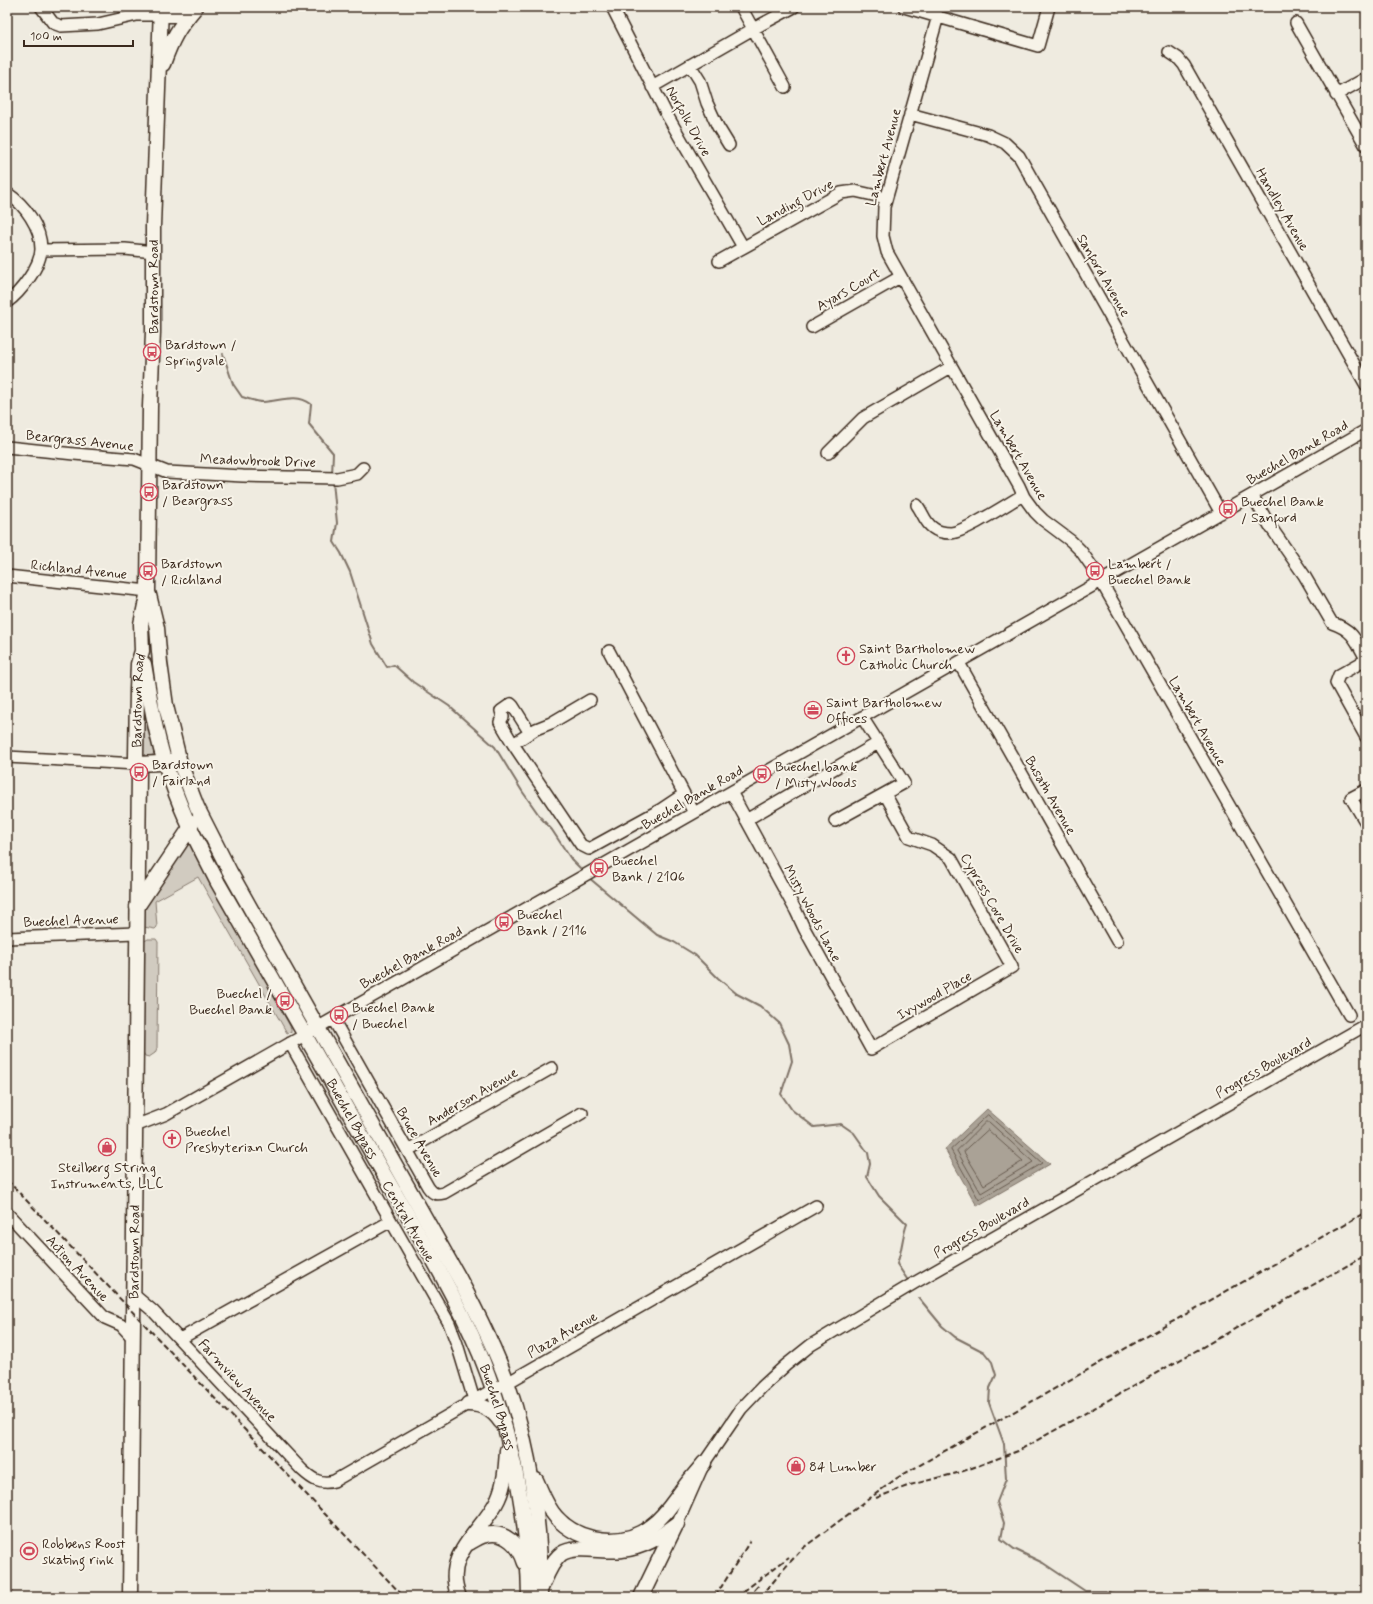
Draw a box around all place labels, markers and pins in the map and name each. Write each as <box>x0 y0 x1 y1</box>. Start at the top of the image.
place label: Bardstown / Springvale <box>165 336 237 372</box>
bus stop icon: Bardstown / Springvale <box>142 342 162 362</box>
place label: Bardstown / Beargrass <box>162 476 233 511</box>
bus stop icon: Bardstown / Beargrass <box>139 482 159 502</box>
place label: Buechel Bank / Sanford <box>1241 493 1324 529</box>
bus stop icon: Buechel Bank / Sanford <box>1218 499 1238 519</box>
place label: Bardstown / Richland <box>161 555 223 589</box>
place label: Lambert / Buechel Bank <box>1108 555 1191 589</box>
bus stop icon: Bardstown / Richland <box>138 561 158 581</box>
bus stop icon: Lambert / Buechel Bank <box>1085 561 1105 581</box>
place label: Saint Bartholomew Catholic Church <box>859 640 975 674</box>
church icon: Saint Bartholomew Catholic Church <box>836 646 856 666</box>
place label: Saint Bartholomew Offices <box>826 694 942 728</box>
office icon: Saint Bartholomew Offices <box>803 700 823 720</box>
place label: Bardstown / Fairland <box>152 756 214 790</box>
place label: Buechel bank / Misty Woods <box>775 758 857 792</box>
bus stop icon: Bardstown / Fairland <box>129 762 149 782</box>
bus stop icon: Buechel bank / Misty Woods <box>752 764 772 784</box>
place label: Buechel Bank / 2106 <box>612 852 685 886</box>
bus stop icon: Buechel Bank / 2106 <box>589 858 609 878</box>
place label: Buechel Bank / 2116 <box>517 906 587 940</box>
bus stop icon: Buechel Bank / 2116 <box>494 912 514 932</box>
place label: Buechel / Buechel Bank <box>189 985 272 1019</box>
bus stop icon: Buechel / Buechel Bank <box>275 991 295 1011</box>
place label: Buechel Bank / Buechel <box>352 999 435 1033</box>
bus stop icon: Buechel Bank / Buechel <box>329 1005 349 1025</box>
place label: Buechel Presbyterian Church <box>185 1123 308 1157</box>
church icon: Buechel Presbyterian Church <box>162 1129 182 1149</box>
shop icon: Steilberg String Instruments, LLC <box>97 1137 117 1157</box>
place label: Steilberg String Instruments, LLC <box>51 1159 163 1193</box>
shop icon: 84 Lumber <box>786 1456 806 1476</box>
place label: 84 Lumber <box>809 1458 877 1476</box>
place label: Robbens Roost skating rink <box>42 1535 126 1571</box>
sports icon: Robbens Roost skating rink <box>19 1541 39 1561</box>

